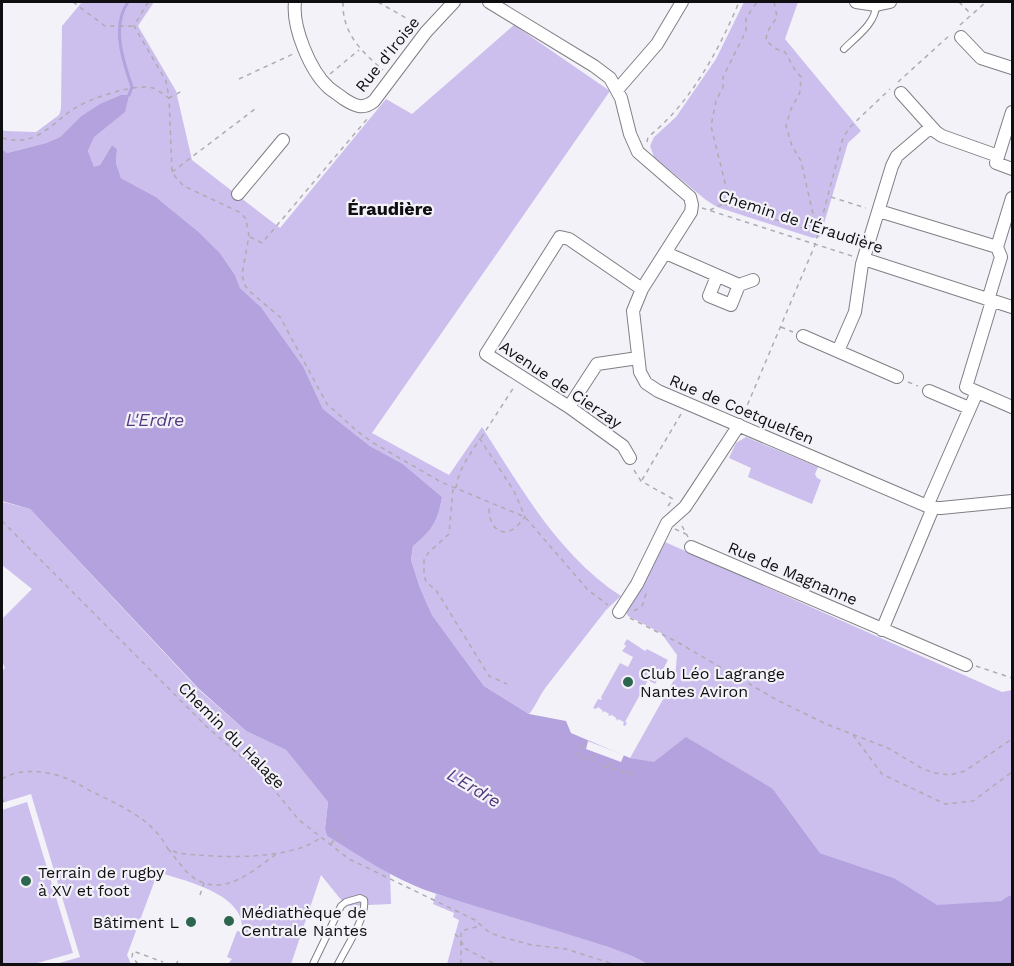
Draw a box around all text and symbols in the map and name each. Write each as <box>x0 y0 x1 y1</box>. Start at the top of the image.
street label: Rue d'Iroise <box>351 13 423 96</box>
street label: Chemin de l'Éraudière <box>716 186 886 257</box>
district label: Éraudière <box>347 198 433 219</box>
street label: Avenue de Cierzay <box>496 337 626 433</box>
street label: Rue de Coetquelfen <box>667 370 817 449</box>
water label: L'Erdre <box>126 409 184 430</box>
street label: Rue de Magnanne <box>725 538 860 609</box>
place label: Club Léo Lagrange Nantes Aviron <box>640 664 785 701</box>
marker: Club Léo Lagrange Nantes Aviron <box>621 675 635 689</box>
street label: Chemin du Halage <box>174 678 289 793</box>
water label: L'Erdre <box>444 763 505 812</box>
place label: Terrain de rugby à XV et foot <box>38 863 165 900</box>
marker: Terrain de rugby à XV et foot <box>19 874 33 888</box>
place label: Médiathèque de Centrale Nantes <box>241 903 368 940</box>
place label: Bâtiment L <box>93 913 179 932</box>
marker: Médiathèque de Centrale Nantes <box>222 914 236 928</box>
marker: Bâtiment L <box>184 915 198 929</box>

